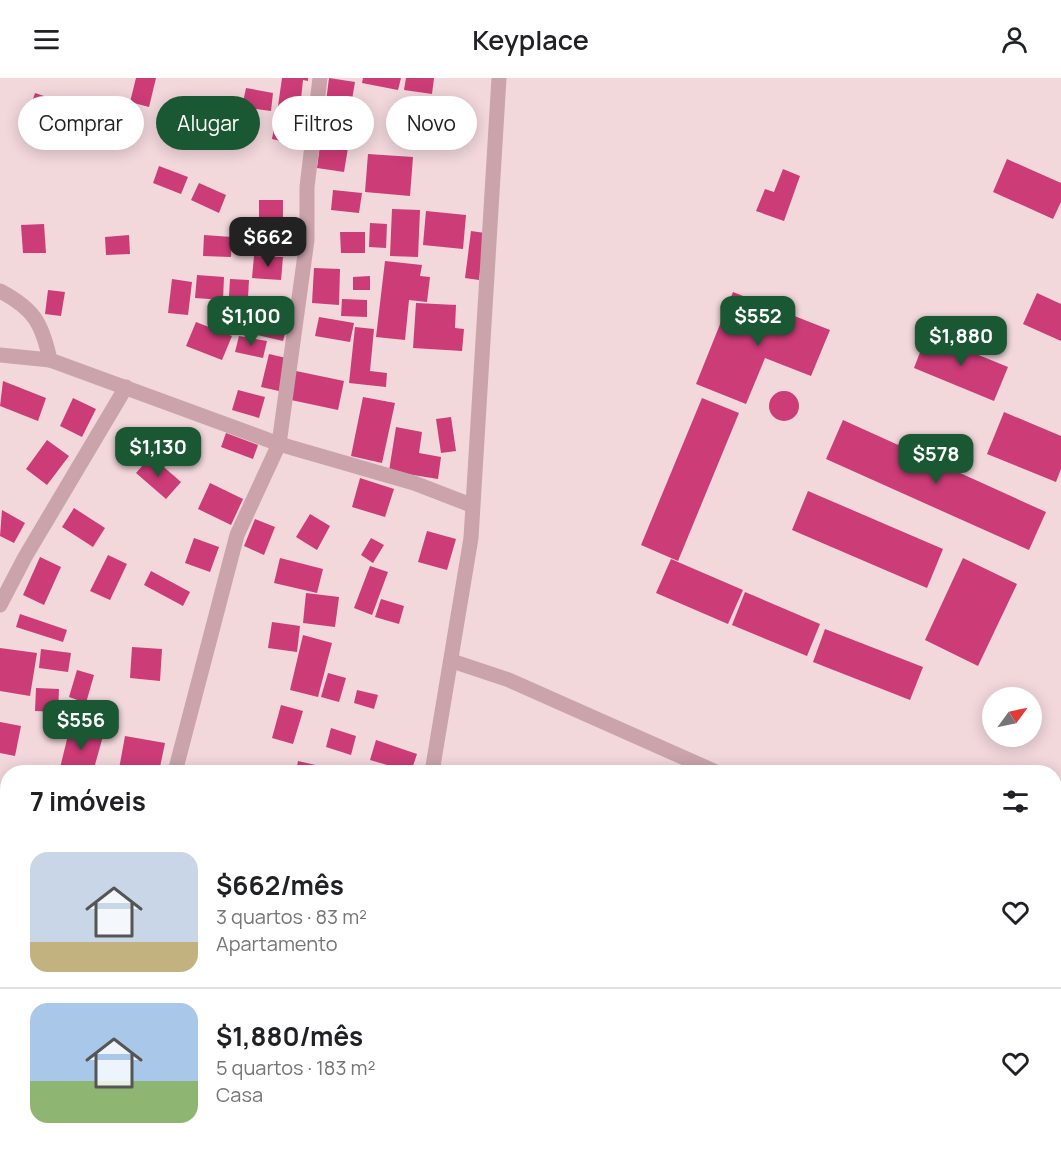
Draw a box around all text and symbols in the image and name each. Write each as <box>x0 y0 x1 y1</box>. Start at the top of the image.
text: Keyplace <box>472 21 589 58</box>
icon: menu <box>30 23 63 56</box>
icon: person <box>998 23 1031 56</box>
chip: Comprar <box>18 96 144 150</box>
chip: Alugar <box>156 96 260 150</box>
chip: Filtros <box>272 96 374 150</box>
chip: Novo <box>386 96 477 150</box>
pin: $662 <box>232 217 304 268</box>
text: $662 <box>243 223 293 250</box>
pin: $1,100 <box>202 296 300 347</box>
pin: $552 <box>722 296 794 347</box>
text: $1,100 <box>221 302 281 329</box>
text: $552 <box>734 302 782 329</box>
pin: $1,880 <box>912 316 1010 367</box>
text: $1,880 <box>929 322 993 349</box>
pin: $1,130 <box>109 427 207 478</box>
text: $1,130 <box>129 433 187 460</box>
pin: $578 <box>900 434 972 485</box>
text: $578 <box>912 440 960 467</box>
north arrow <box>982 687 1042 747</box>
map controls <box>982 687 1042 747</box>
pin: $556 <box>45 700 117 751</box>
text: $556 <box>57 706 105 733</box>
text: 7 imóveis <box>30 783 146 819</box>
icon: filters <box>999 785 1032 818</box>
text: $662/mês <box>216 867 344 903</box>
icon: home <box>78 876 150 948</box>
icon: heart <box>999 896 1032 929</box>
text: 3 quartos · 83 m² <box>216 903 367 930</box>
text: Apartamento <box>216 930 338 957</box>
text: $1,880/mês <box>216 1018 363 1054</box>
icon: home <box>78 1027 150 1099</box>
icon: heart <box>999 1047 1032 1080</box>
text: 5 quartos · 183 m² <box>216 1054 375 1081</box>
text: Casa <box>216 1081 263 1108</box>

